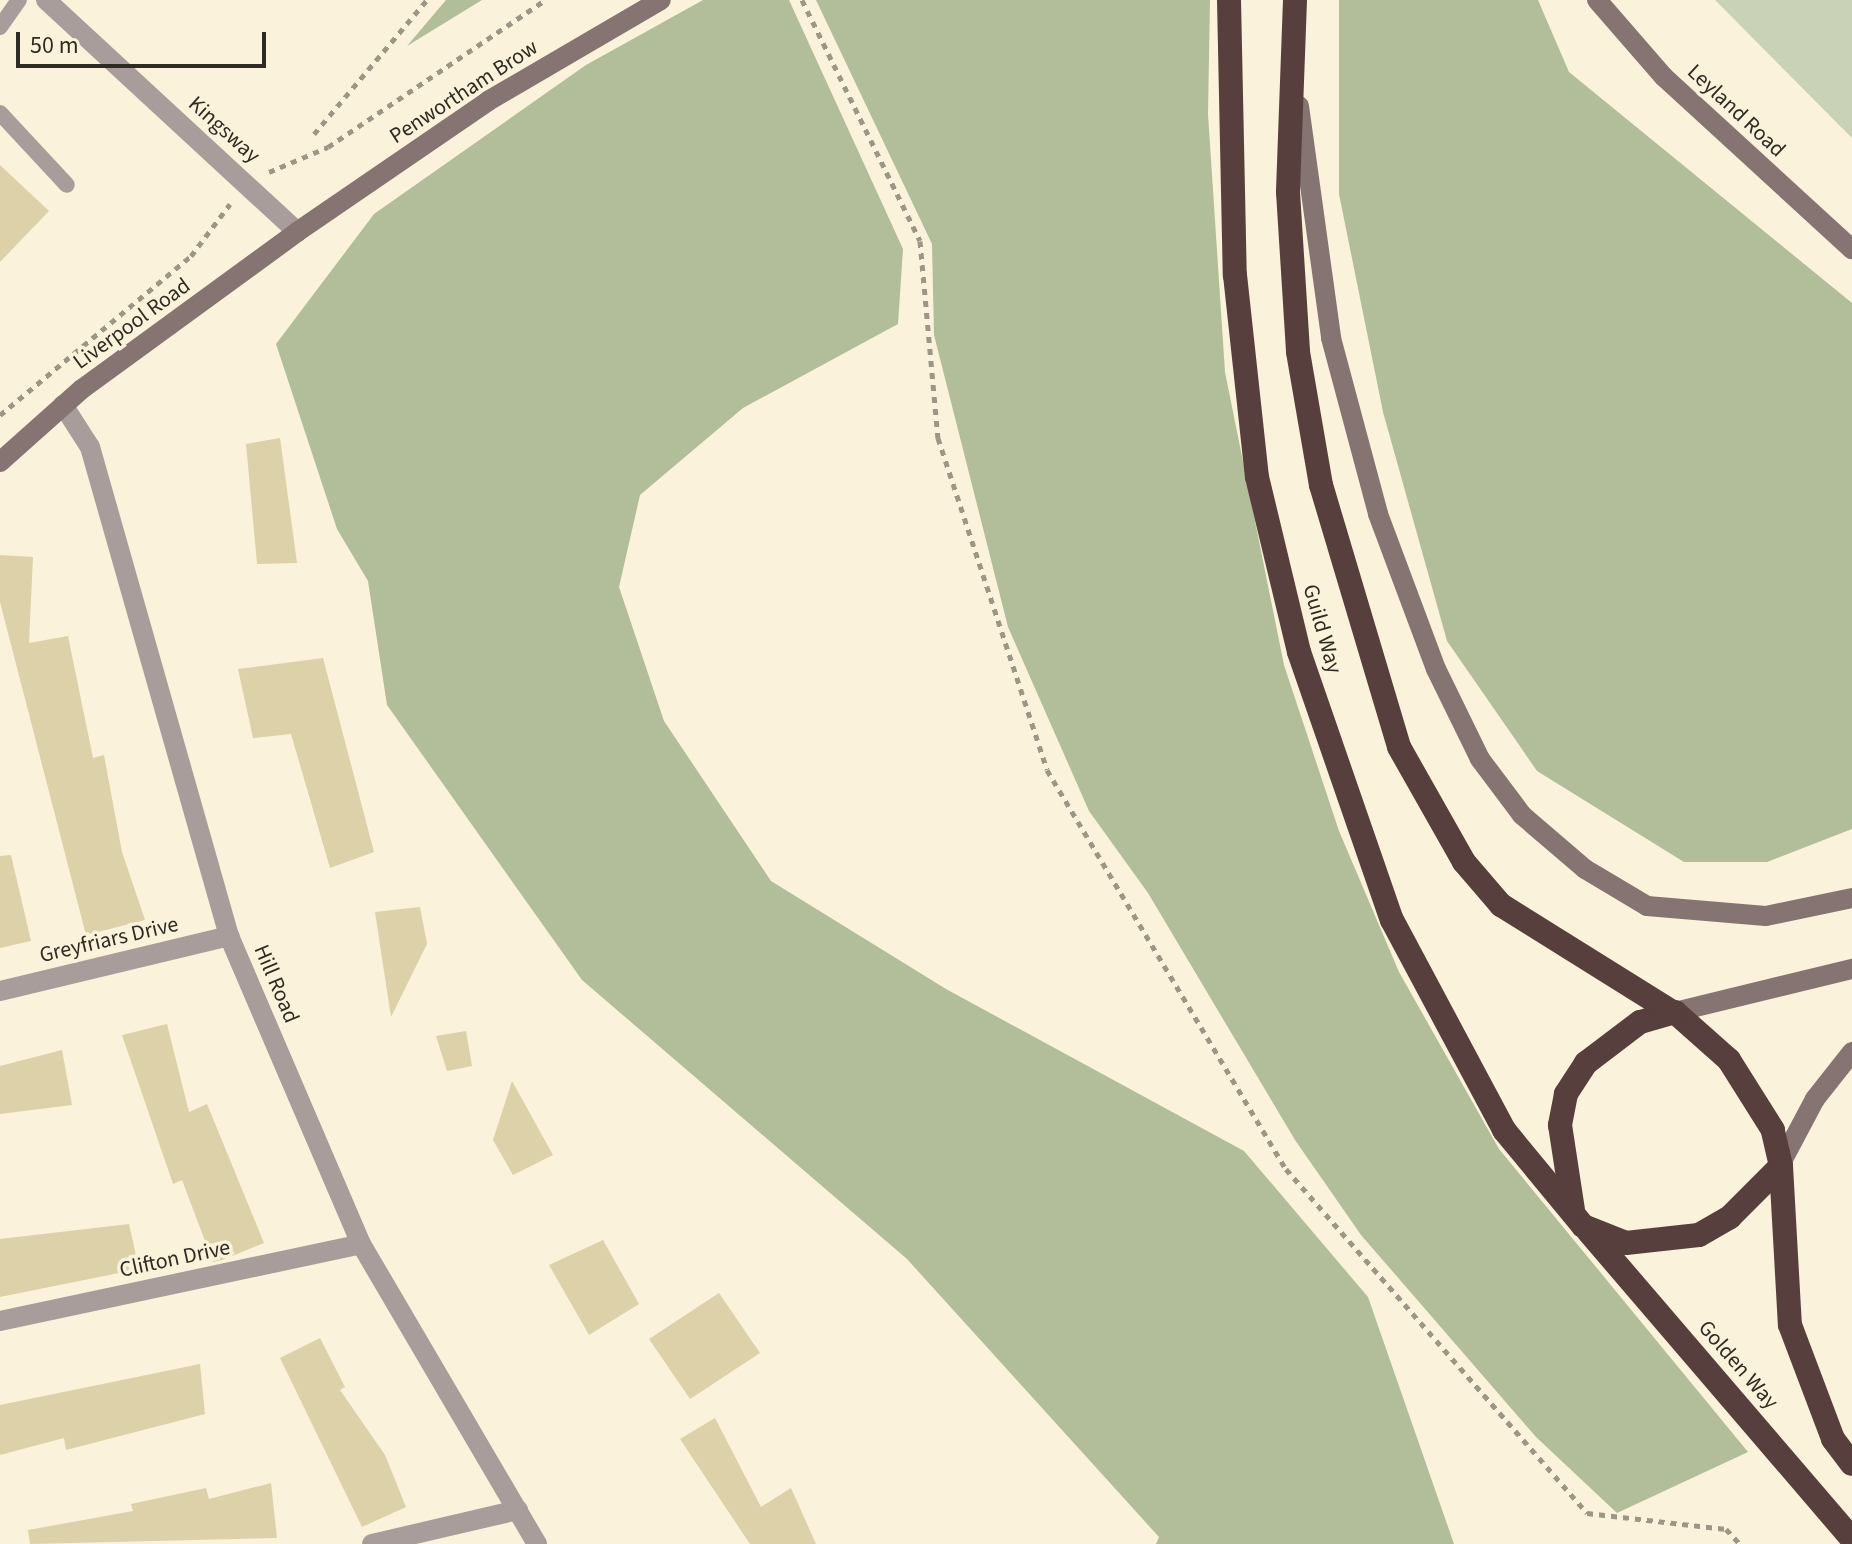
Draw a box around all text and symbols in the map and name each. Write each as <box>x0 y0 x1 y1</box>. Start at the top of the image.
scale bar <box>20 16 270 66</box>
text: 50 m <box>30 28 79 63</box>
street label: Penwortham Brow <box>385 34 543 150</box>
street label: Leyland Road <box>1682 59 1790 163</box>
street label: Kingsway <box>183 91 265 169</box>
street label: Liverpool Road <box>68 273 196 375</box>
street label: Guild Way <box>1297 581 1347 677</box>
street label: Greyfriars Drive <box>37 911 181 969</box>
street label: Hill Road <box>248 941 304 1027</box>
street label: Clifton Drive <box>117 1234 233 1284</box>
street label: Golden Way <box>1692 1315 1784 1415</box>

